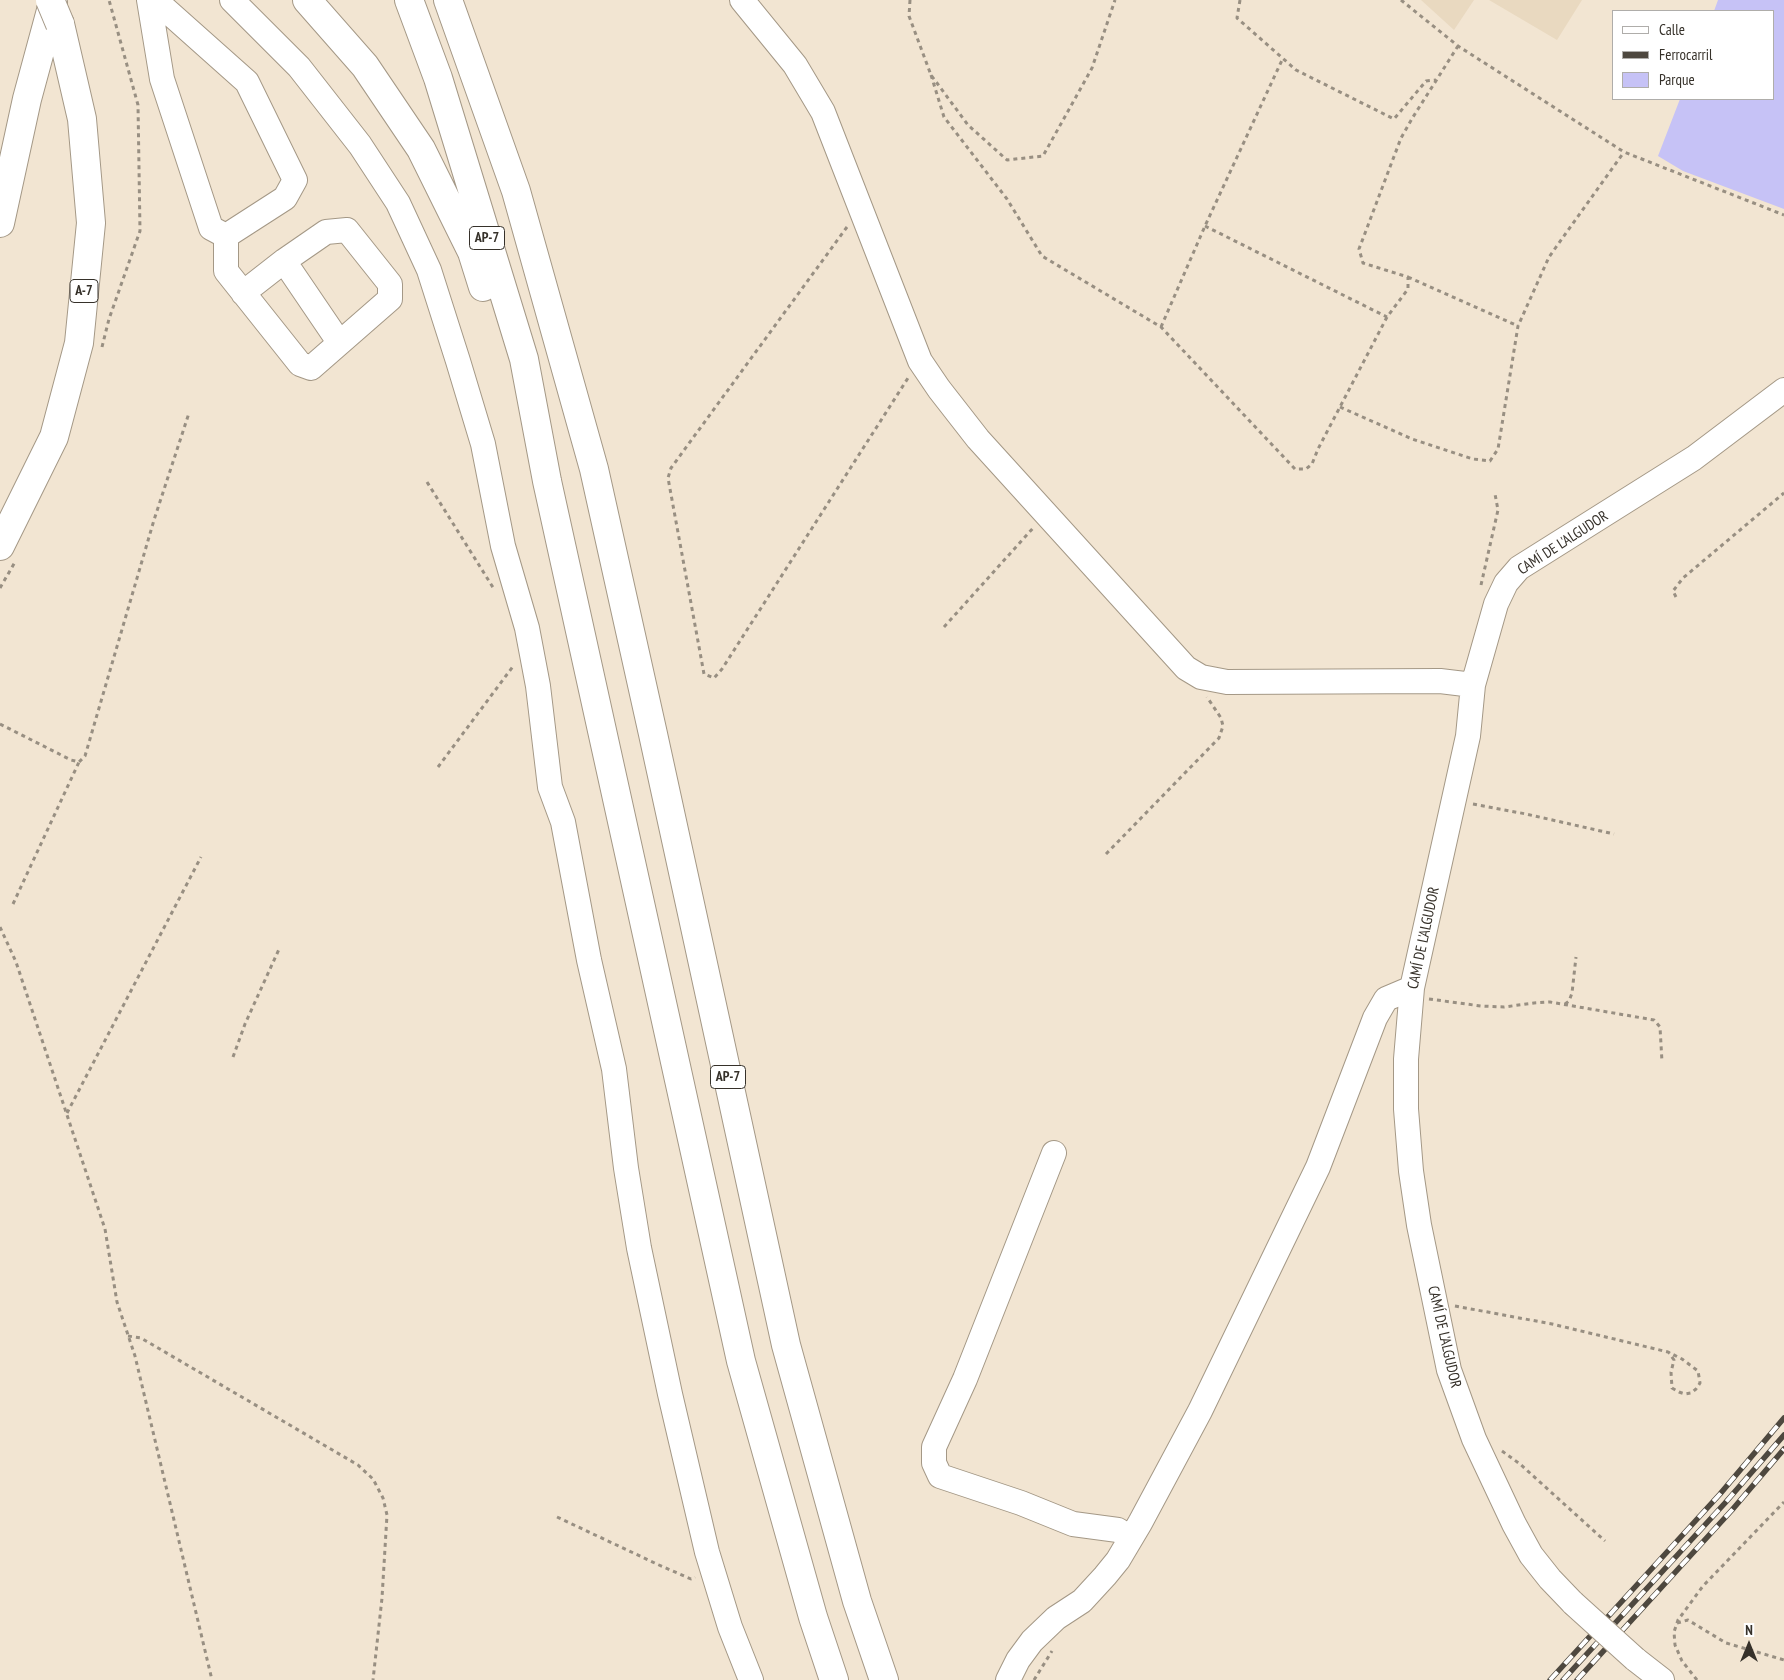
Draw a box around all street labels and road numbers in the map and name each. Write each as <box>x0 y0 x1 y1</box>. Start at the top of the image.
road number: AP-7 <box>470 227 504 250</box>
road number: A-7 <box>70 280 98 302</box>
street label: CAMÍ DE L'ALGUDOR <box>1514 507 1612 579</box>
street label: CAMÍ DE L'ALGUDOR <box>1404 885 1444 991</box>
road number: AP-7 <box>710 1066 746 1088</box>
street label: CAMÍ DE L'ALGUDOR <box>1424 1284 1464 1390</box>

